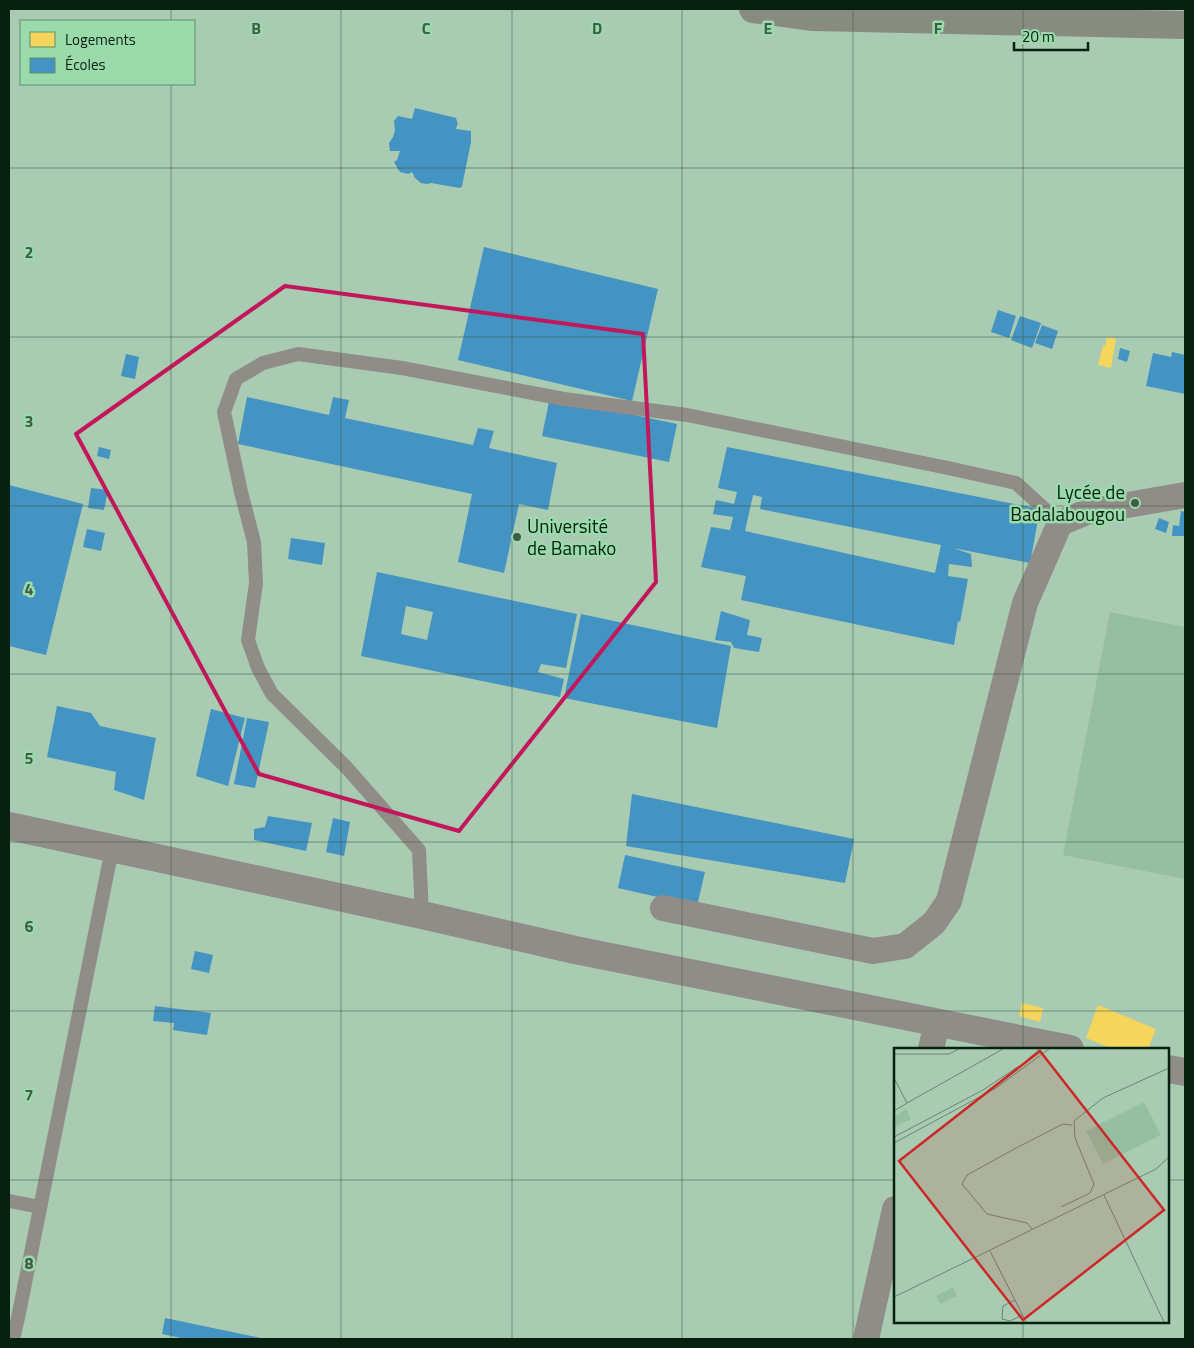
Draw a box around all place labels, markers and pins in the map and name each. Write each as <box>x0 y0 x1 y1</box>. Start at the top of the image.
place label: Lycée de Badalabougou <box>1010 477 1125 528</box>
marker: Lycée de Badalabougou <box>1129 497 1141 509</box>
place label: Université de Bamako <box>527 511 616 562</box>
marker: Université de Bamako <box>511 531 523 543</box>

